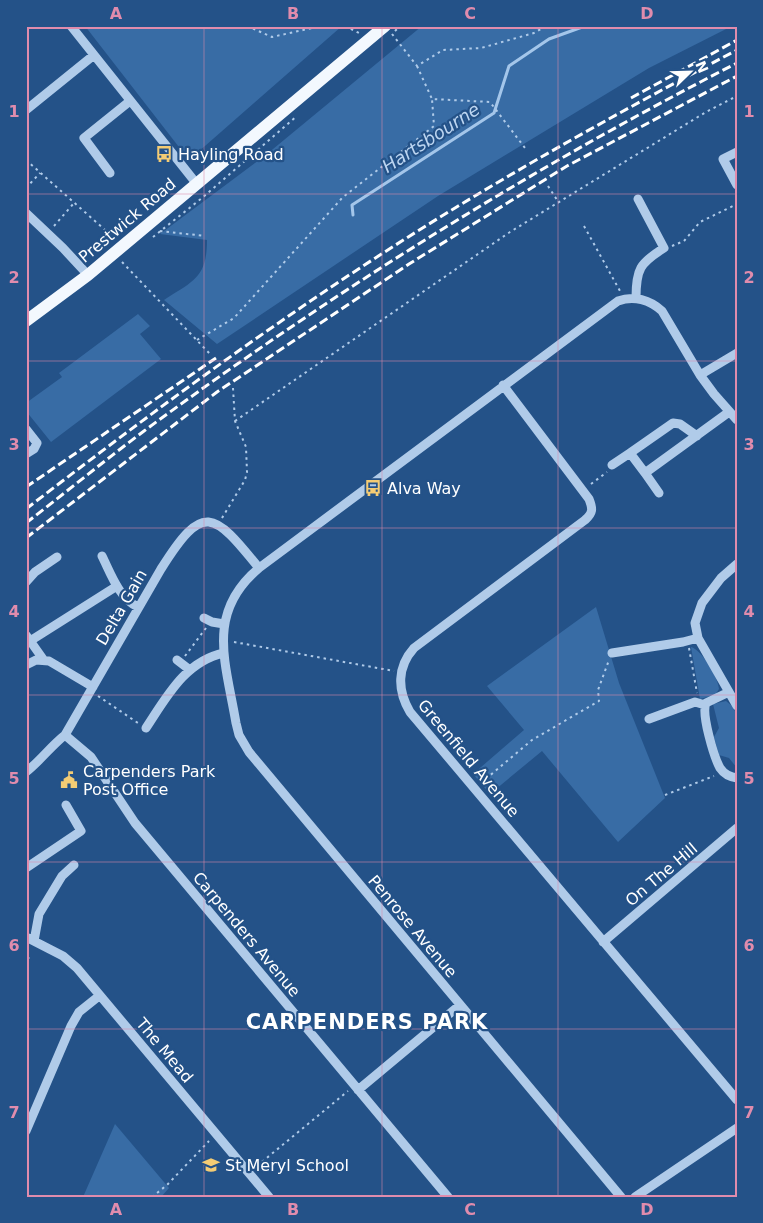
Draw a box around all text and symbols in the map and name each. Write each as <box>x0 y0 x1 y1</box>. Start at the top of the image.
text: A <box>110 4 123 23</box>
text: B <box>287 4 299 23</box>
text: C <box>464 4 476 23</box>
text: D <box>640 4 654 23</box>
north arrow <box>666 48 716 98</box>
text: N <box>692 58 712 75</box>
water label: Hartsbourne <box>378 98 483 177</box>
text: 1 <box>8 102 20 121</box>
text: 1 <box>743 102 755 121</box>
bus stop icon: Hayling Road <box>154 144 174 164</box>
place label: Hayling Road <box>178 145 284 164</box>
street label: Prestwick Road <box>75 174 180 267</box>
text: 2 <box>8 268 20 287</box>
text: 2 <box>743 268 755 287</box>
text: 3 <box>8 435 20 454</box>
text: 3 <box>743 435 755 454</box>
bus stop icon: Alva Way <box>363 478 383 498</box>
place label: Alva Way <box>387 479 461 498</box>
street label: Delta Gain <box>92 566 151 649</box>
text: 4 <box>8 602 20 621</box>
text: 4 <box>743 602 755 621</box>
street label: Greenfield Avenue <box>414 696 523 821</box>
place label: Carpenders Park Post Office <box>83 762 216 799</box>
text: 5 <box>8 769 20 788</box>
text: 5 <box>743 769 755 788</box>
public building icon: Carpenders Park Post Office <box>59 770 79 790</box>
street label: On The Hill <box>621 839 701 910</box>
street label: Carpenders Avenue <box>189 868 304 1001</box>
street label: Penrose Avenue <box>364 871 461 981</box>
text: 6 <box>8 936 20 955</box>
text: 6 <box>743 936 755 955</box>
district label: CARPENDERS PARK <box>246 1010 488 1034</box>
street label: The Mead <box>131 1013 197 1086</box>
text: 7 <box>8 1103 20 1122</box>
text: 7 <box>743 1103 755 1122</box>
school or university icon: St Meryl School <box>201 1155 221 1175</box>
place label: St Meryl School <box>225 1156 349 1175</box>
text: A <box>110 1200 123 1219</box>
text: B <box>287 1200 299 1219</box>
text: C <box>464 1200 476 1219</box>
text: D <box>640 1200 654 1219</box>

